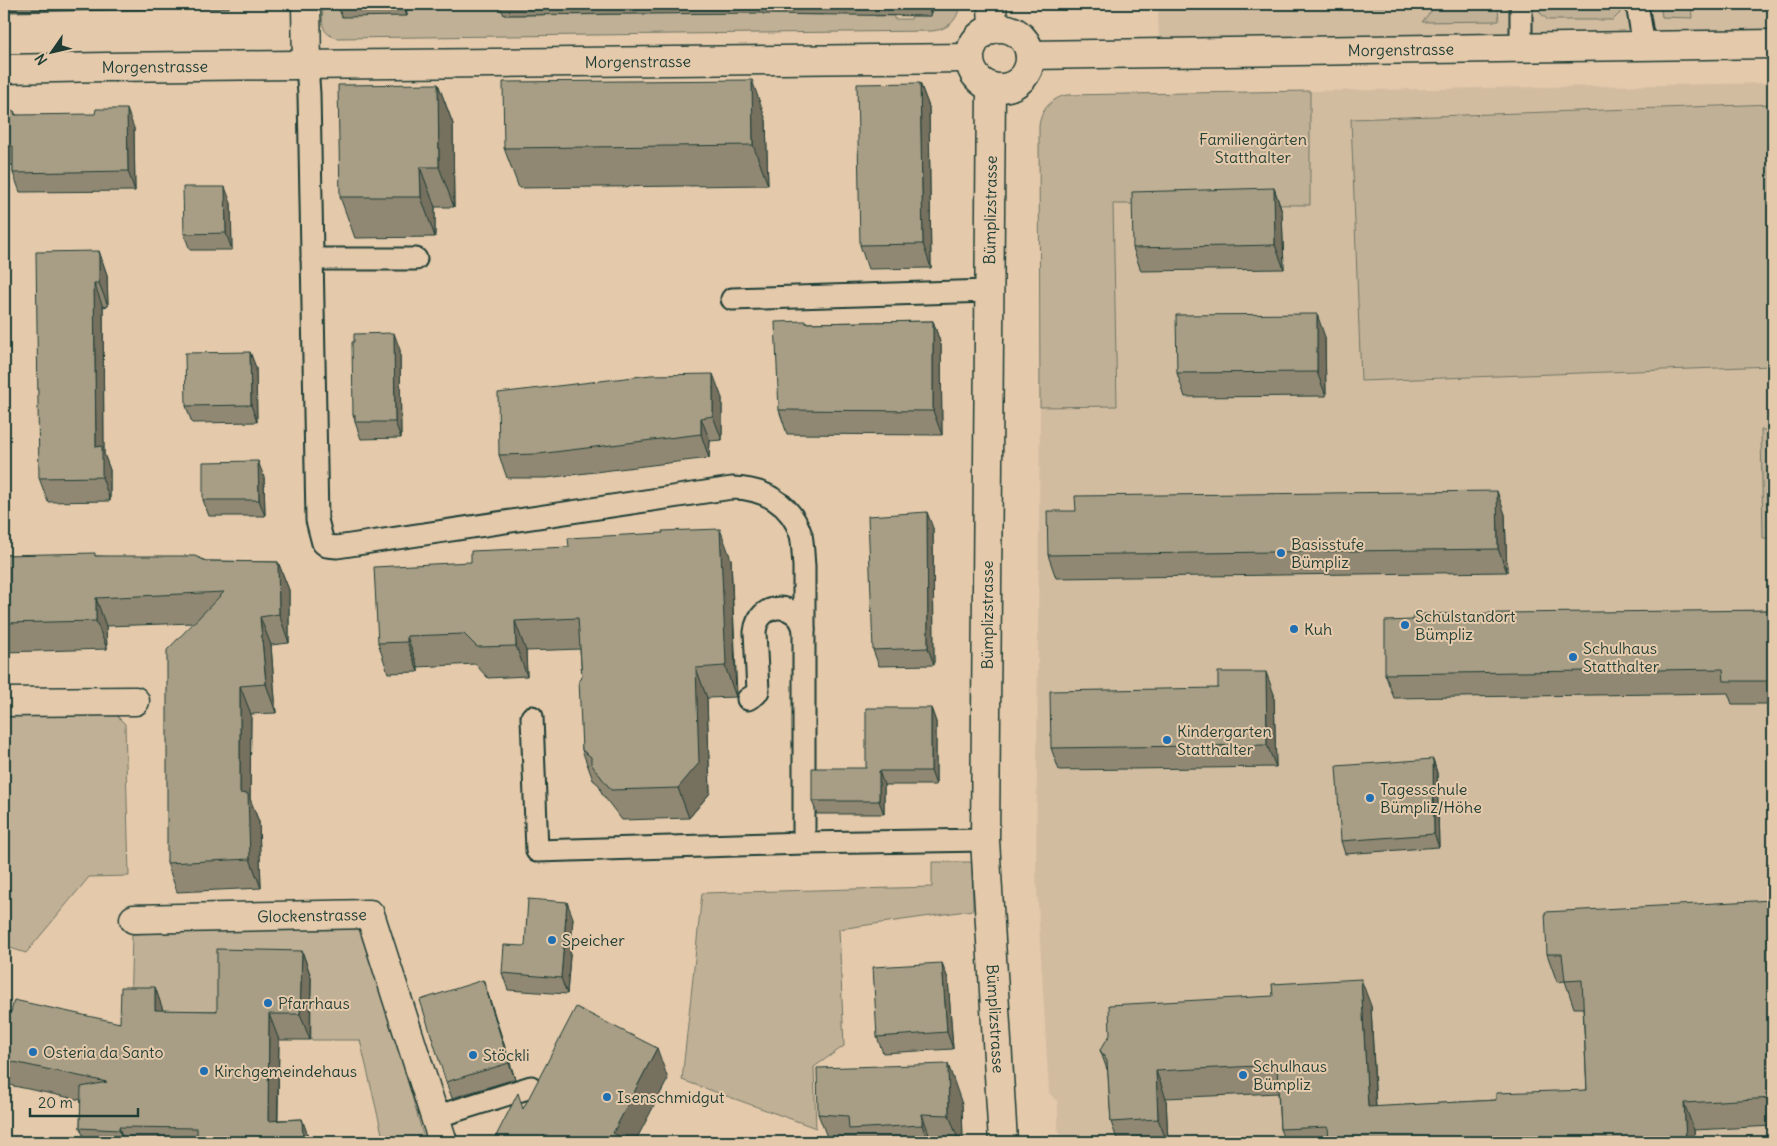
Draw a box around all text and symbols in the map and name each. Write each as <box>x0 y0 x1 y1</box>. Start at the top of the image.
north arrow <box>28 28 78 78</box>
street label: Morgenstrasse <box>1348 39 1454 60</box>
text: N <box>31 50 51 68</box>
street label: Morgenstrasse <box>585 51 691 72</box>
street label: Morgenstrasse <box>102 56 208 77</box>
park label: Familiengärten Statthalter <box>1199 129 1307 167</box>
street label: Bümplizstrasse <box>979 155 1001 265</box>
place label: Basisstufe Bümpliz <box>1291 534 1364 572</box>
marker: Basisstufe Bümpliz <box>1275 547 1287 559</box>
street label: Bümplizstrasse <box>977 560 997 670</box>
place label: Schulstandort Bümpliz <box>1415 606 1516 644</box>
place label: Kuh <box>1304 619 1332 639</box>
marker: Schulstandort Bümpliz <box>1399 619 1411 631</box>
marker: Kuh <box>1288 623 1300 635</box>
place label: Schulhaus Statthalter <box>1583 638 1660 676</box>
marker: Schulhaus Statthalter <box>1567 651 1579 663</box>
place label: Kindergarten Statthalter <box>1177 721 1272 759</box>
marker: Kindergarten Statthalter <box>1161 734 1173 746</box>
place label: Tagesschule Bümpliz/Höhe <box>1380 779 1482 817</box>
marker: Tagesschule Bümpliz/Höhe <box>1364 792 1376 804</box>
street label: Glockenstrasse <box>257 904 367 926</box>
place label: Speicher <box>562 930 625 950</box>
marker: Speicher <box>546 934 558 946</box>
street label: Bümplizstrasse <box>982 964 1009 1074</box>
place label: Pfarrhaus <box>278 993 350 1013</box>
marker: Pfarrhaus <box>262 997 274 1009</box>
place label: Osteria da Santo <box>43 1042 163 1062</box>
place label: Stöckli <box>483 1045 529 1065</box>
marker: Osteria da Santo <box>27 1046 39 1058</box>
marker: Stöckli <box>467 1049 479 1061</box>
place label: Schulhaus Bümpliz <box>1253 1056 1327 1094</box>
place label: Kirchgemeindehaus <box>214 1061 357 1081</box>
marker: Kirchgemeindehaus <box>198 1065 210 1077</box>
marker: Schulhaus Bümpliz <box>1237 1069 1249 1081</box>
scale bar <box>30 1086 138 1118</box>
place label: Isenschmidgut <box>617 1087 725 1107</box>
marker: Isenschmidgut <box>601 1091 613 1103</box>
text: 20 m <box>38 1093 73 1112</box>

